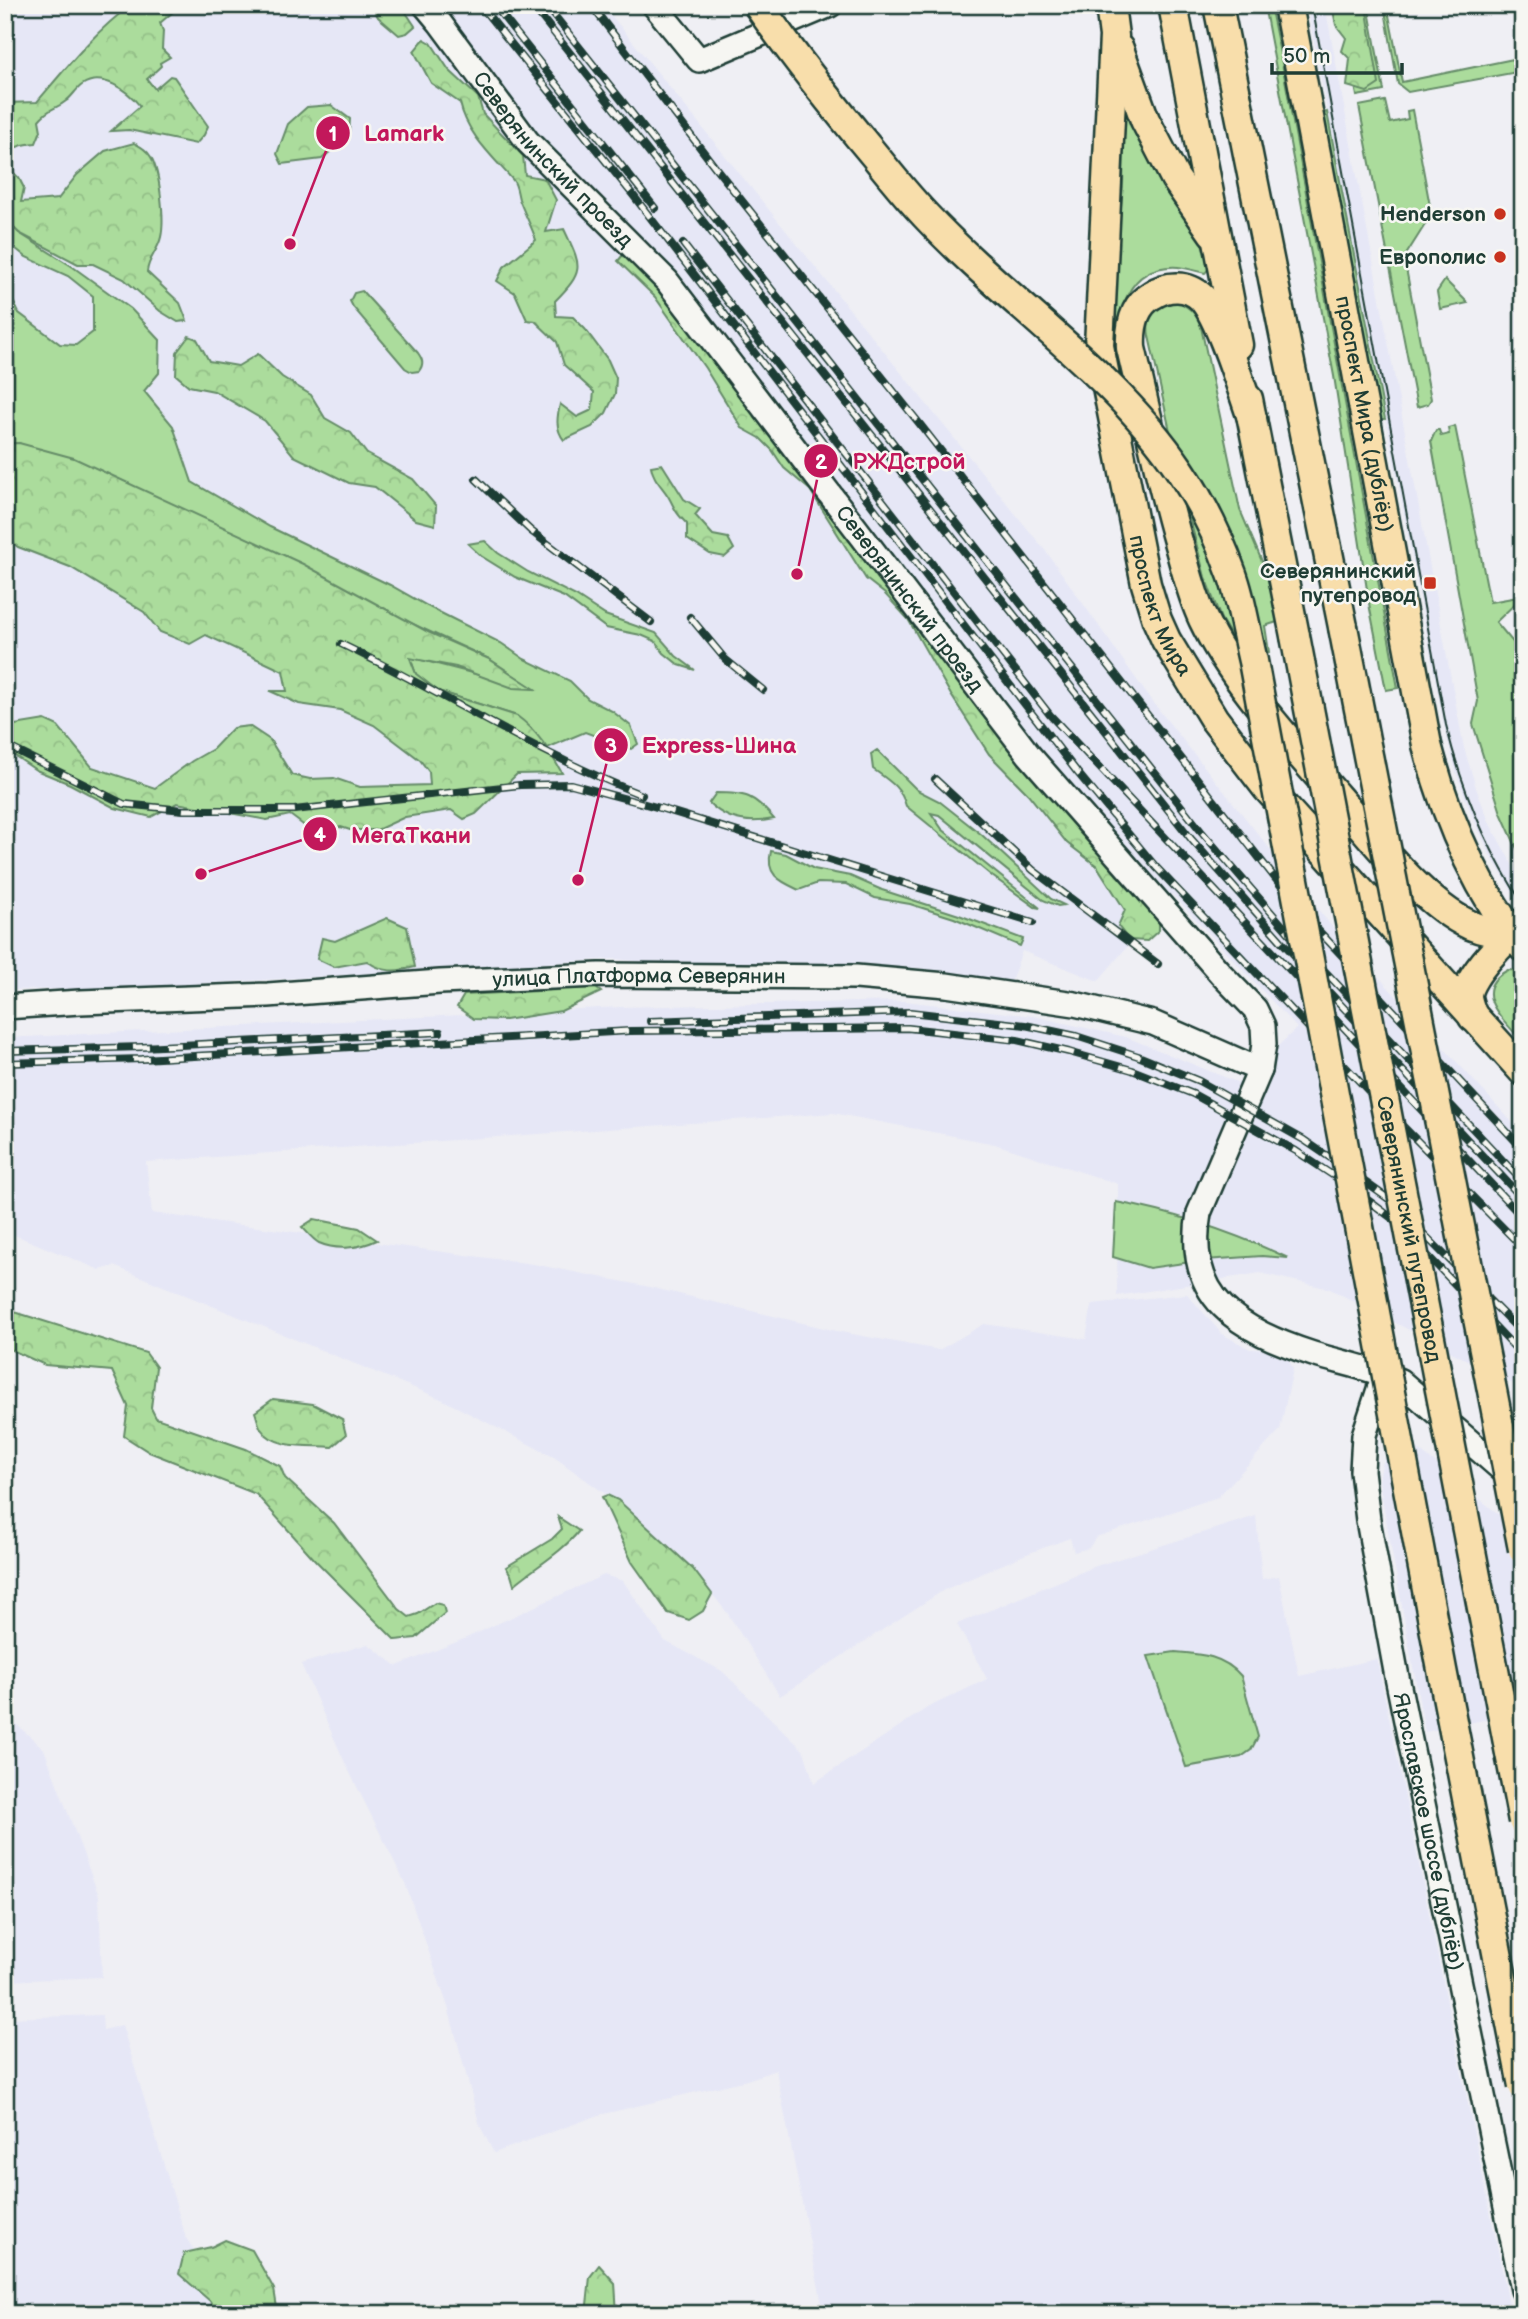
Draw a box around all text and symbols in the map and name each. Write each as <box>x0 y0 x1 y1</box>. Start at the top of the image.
scale bar <box>1272 32 1402 76</box>
text: 50 m <box>1283 44 1330 69</box>
street label: Северянинский проезд <box>468 67 639 253</box>
callout: Lamark <box>315 111 458 155</box>
text: Lamark <box>364 120 444 148</box>
text: 1 <box>329 122 337 147</box>
place label: Henderson <box>1380 202 1486 227</box>
marker: Henderson <box>1492 206 1508 222</box>
place label: Европолис <box>1379 245 1486 270</box>
marker: Европолис <box>1492 249 1508 265</box>
street label: проспект Мира (дублёр) <box>1330 294 1399 534</box>
callout: РЖДстрой <box>803 439 980 483</box>
text: РЖДстрой <box>852 448 966 476</box>
text: 2 <box>815 450 828 475</box>
street label: Северянинский проезд <box>831 501 989 697</box>
street label: проспект Мира <box>1124 533 1198 681</box>
place label: Северянинский путепровод <box>1260 559 1416 608</box>
marker: Северянинский путепровод <box>1422 575 1438 591</box>
callout: Express-Шина <box>593 723 811 767</box>
text: Express-Шина <box>642 732 797 760</box>
text: 3 <box>605 734 617 759</box>
callout: МегаТкани <box>302 812 485 856</box>
text: МегаТкани <box>351 822 471 850</box>
text: 4 <box>314 823 327 848</box>
street label: улица Платформа Северянин <box>492 962 786 992</box>
street label: Северянинский путепровод <box>1371 1094 1447 1365</box>
street label: Ярославское шоссе (дублёр) <box>1388 1691 1469 1972</box>

